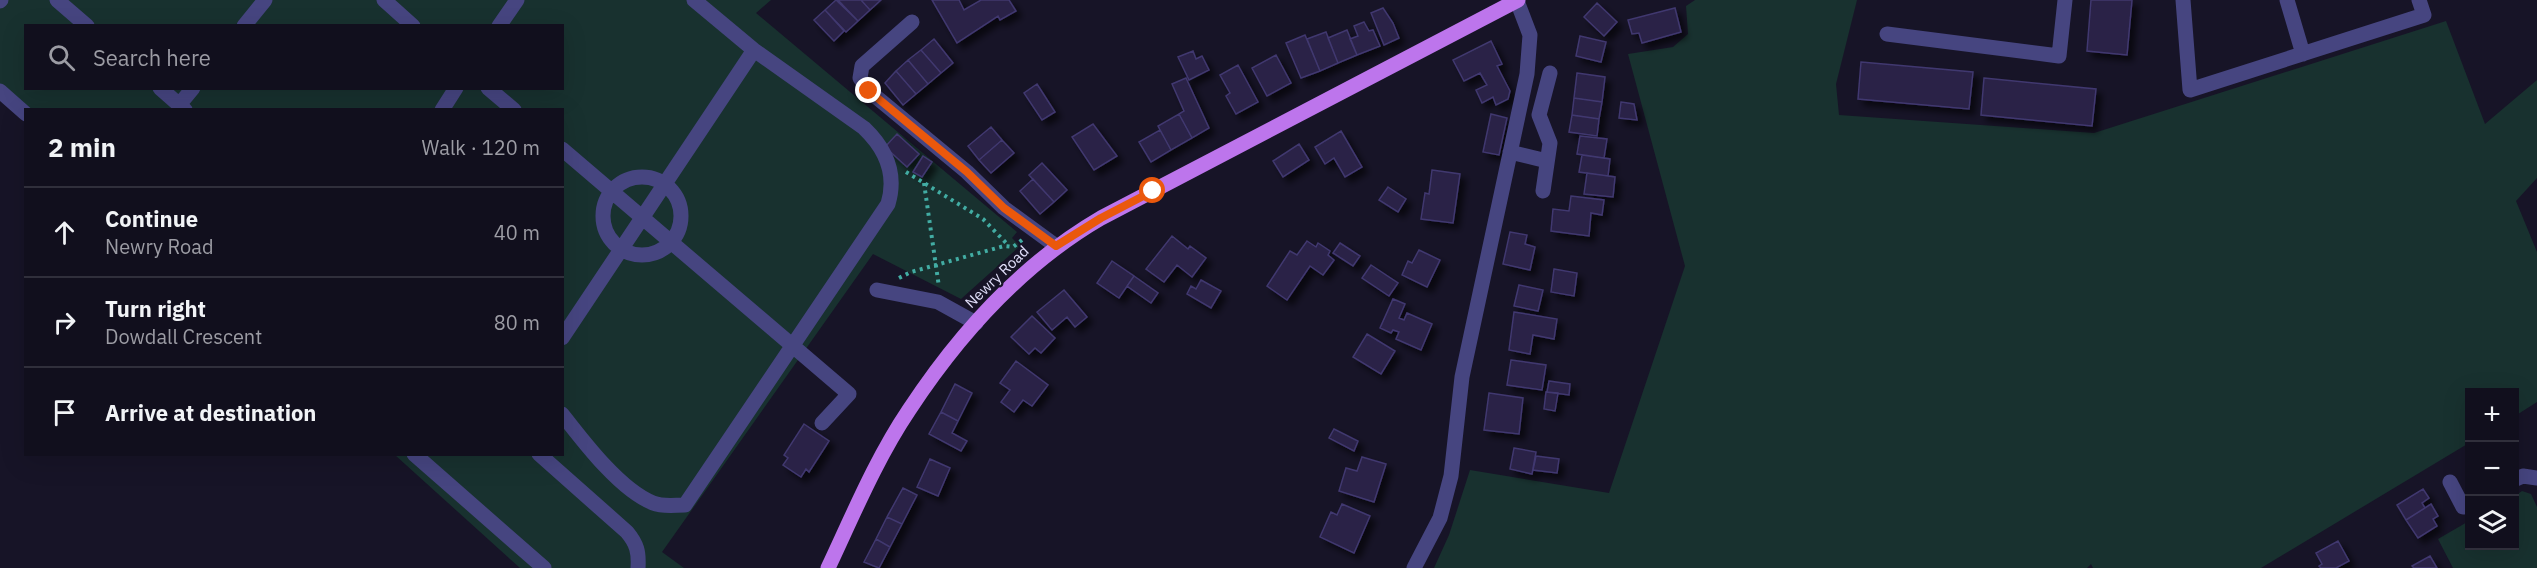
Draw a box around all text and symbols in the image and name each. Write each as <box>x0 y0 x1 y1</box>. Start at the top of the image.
search box <box>24 24 564 90</box>
icon: search <box>45 41 78 74</box>
text: Search here <box>93 43 211 72</box>
route end <box>855 77 881 103</box>
text: 2 min <box>48 130 116 164</box>
text: Walk · 120 m <box>422 134 540 161</box>
route start <box>1139 177 1165 203</box>
text: Continue <box>105 204 198 233</box>
icon: ahead <box>48 216 81 249</box>
text: 40 m <box>494 219 540 246</box>
text: Newry Road <box>105 233 214 260</box>
street label: Newry Road <box>961 242 1033 312</box>
text: Turn right <box>105 294 206 323</box>
icon: right <box>48 306 81 339</box>
text: 80 m <box>494 309 540 336</box>
text: Dowdall Crescent <box>105 323 262 350</box>
map controls <box>2465 388 2519 550</box>
button: + <box>2465 388 2519 442</box>
icon: arrive <box>48 396 81 429</box>
text: Arrive at destination <box>105 398 316 427</box>
button: − <box>2465 442 2519 496</box>
button: layers <box>2465 496 2519 550</box>

